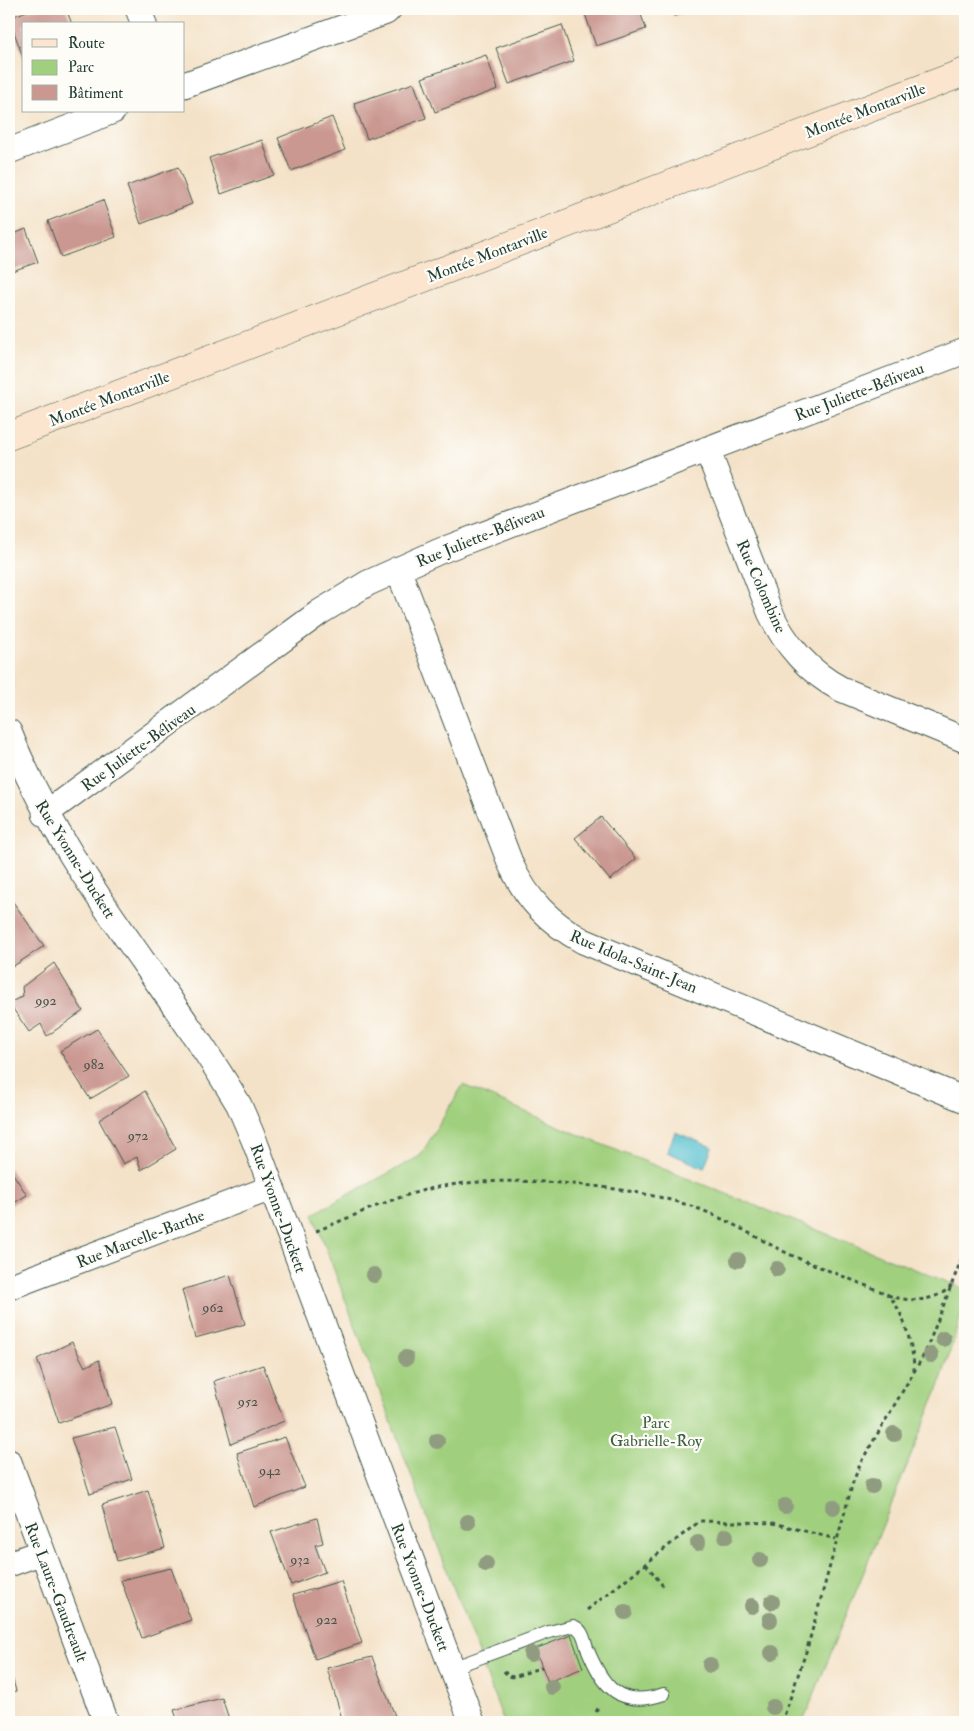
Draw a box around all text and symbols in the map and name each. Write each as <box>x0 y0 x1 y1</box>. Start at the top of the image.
legend <box>22 22 185 112</box>
text: Route <box>68 34 105 53</box>
text: Parc <box>68 58 94 77</box>
street label: Montée Montarville <box>802 79 929 143</box>
text: Bâtiment <box>68 84 123 103</box>
street label: Montée Montarville <box>424 223 551 287</box>
street label: Rue Juliette-Béliveau <box>792 358 927 427</box>
street label: Montée Montarville <box>46 367 173 431</box>
street label: Rue Juliette-Béliveau <box>413 502 548 573</box>
street label: Rue Colombine <box>732 537 791 636</box>
street label: Rue Juliette-Béliveau <box>77 700 200 797</box>
street label: Rue Yvonne-Duckett <box>31 797 120 922</box>
street label: Rue Idola-Saint-Jean <box>567 926 700 999</box>
house number: 992 <box>34 992 57 1009</box>
house number: 982 <box>83 1056 104 1073</box>
house number: 972 <box>127 1127 148 1144</box>
street label: Rue Yvonne-Duckett <box>245 1141 311 1276</box>
street label: Rue Marcelle-Barthe <box>74 1205 207 1273</box>
house number: 962 <box>201 1299 224 1316</box>
house number: 952 <box>237 1393 258 1410</box>
park label: Parc Gabrielle-Roy <box>610 1413 703 1451</box>
house number: 942 <box>258 1462 281 1479</box>
street label: Rue Laure-Gaudreault <box>20 1520 92 1665</box>
street label: Rue Yvonne-Duckett <box>386 1520 454 1654</box>
house number: 932 <box>289 1551 310 1568</box>
house number: 922 <box>315 1611 338 1628</box>

